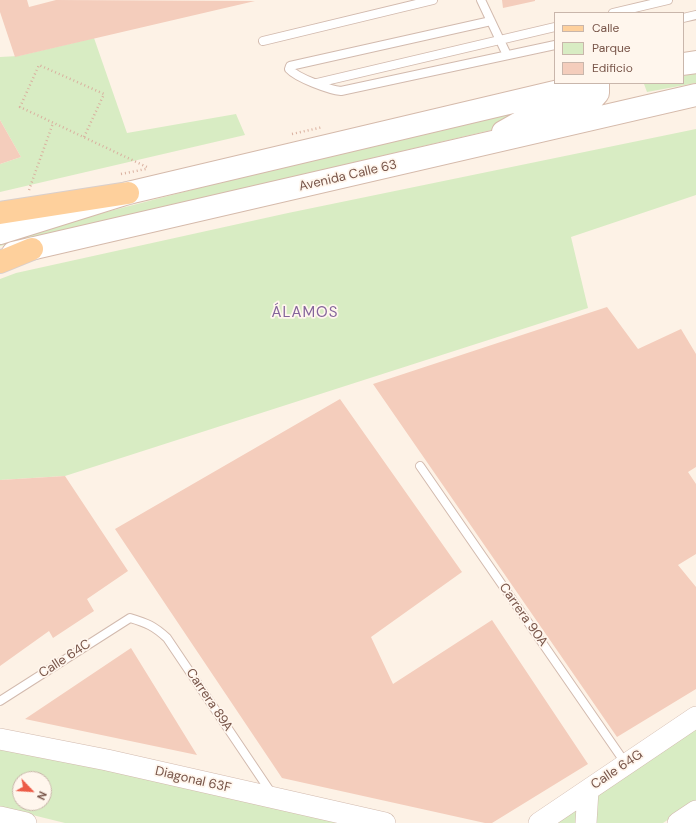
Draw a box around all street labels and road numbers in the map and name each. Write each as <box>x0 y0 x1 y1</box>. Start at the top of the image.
street label: Avenida Calle 63 <box>298 157 398 195</box>
street label: Carrera 90A <box>495 580 551 650</box>
street label: Calle 64C <box>36 637 94 681</box>
street label: Carrera 89A <box>182 666 236 734</box>
street label: Calle 64G <box>588 747 646 793</box>
street label: Diagonal 63F <box>153 764 233 796</box>

